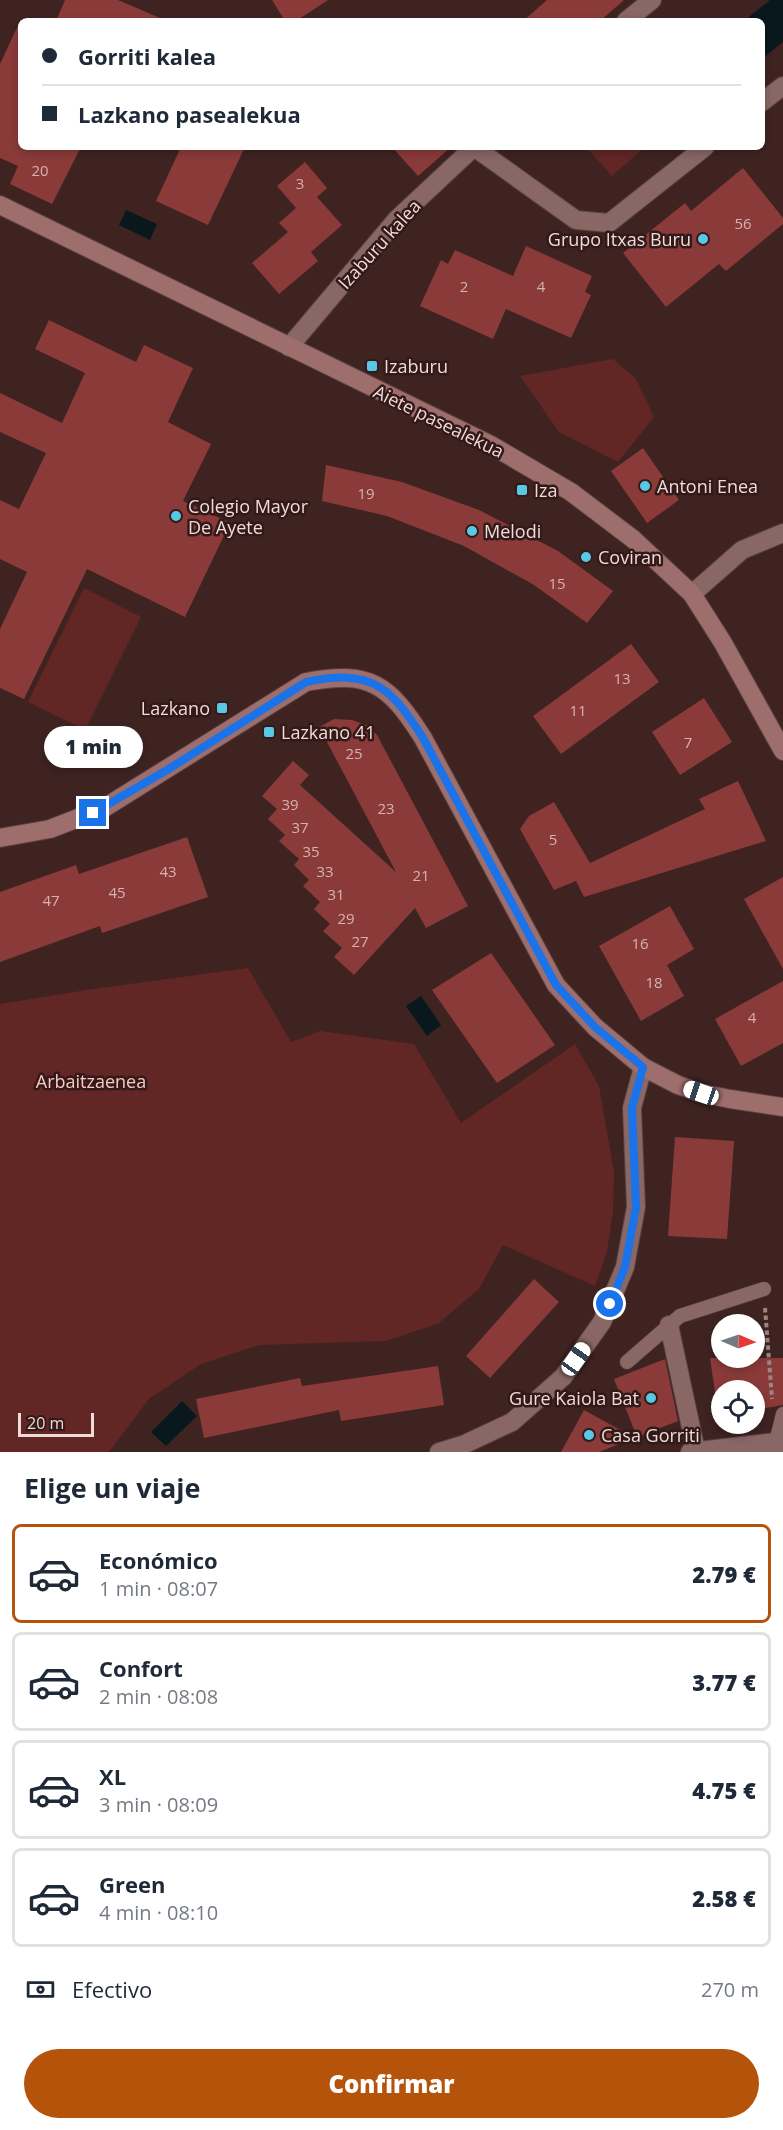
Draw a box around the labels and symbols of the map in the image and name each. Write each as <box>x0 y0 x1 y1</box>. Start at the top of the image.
house number: 20 <box>31 160 49 180</box>
house number: 3 <box>296 173 304 193</box>
street label: Izaburu kalea <box>332 194 426 294</box>
house number: 56 <box>734 213 752 233</box>
place label: Grupo Itxas Buru <box>548 227 691 251</box>
marker: Grupo Itxas Buru <box>696 232 710 246</box>
house number: 2 <box>460 276 468 296</box>
house number: 4 <box>537 276 546 296</box>
place label: Izaburu <box>384 354 448 378</box>
marker: Izaburu <box>365 359 379 373</box>
street label: Aiete pasealekua <box>370 379 508 463</box>
place label: Antoni Enea <box>657 474 758 498</box>
place label: Iza <box>534 478 557 502</box>
marker: Antoni Enea <box>638 479 652 493</box>
house number: 19 <box>357 483 375 503</box>
marker: Iza <box>515 483 529 497</box>
place label: Colegio Mayor De Ayete <box>188 494 309 539</box>
marker: Colegio Mayor De Ayete <box>169 509 183 523</box>
place label: Melodi <box>484 519 541 543</box>
marker: Melodi <box>465 524 479 538</box>
place label: Coviran <box>598 545 662 569</box>
marker: Coviran <box>579 550 593 564</box>
house number: 15 <box>548 573 566 593</box>
house number: 13 <box>613 668 631 688</box>
place label: Lazkano <box>141 696 210 720</box>
house number: 11 <box>569 700 587 720</box>
marker: Lazkano <box>215 701 229 715</box>
place label: Lazkano 41 <box>281 720 375 744</box>
marker: Lazkano 41 <box>262 725 276 739</box>
callout: 1 min <box>44 726 142 768</box>
house number: 7 <box>684 732 692 752</box>
house number: 25 <box>345 743 363 763</box>
house number: 39 <box>281 794 299 814</box>
house number: 23 <box>377 798 395 818</box>
route end <box>79 799 106 826</box>
house number: 37 <box>291 817 309 837</box>
house number: 5 <box>549 829 557 849</box>
house number: 35 <box>302 841 320 861</box>
house number: 43 <box>159 861 177 881</box>
house number: 33 <box>316 861 334 881</box>
house number: 21 <box>412 865 430 885</box>
house number: 45 <box>108 882 126 902</box>
house number: 31 <box>327 884 345 904</box>
house number: 47 <box>42 890 60 910</box>
house number: 29 <box>337 908 355 928</box>
house number: 27 <box>351 931 369 951</box>
house number: 16 <box>631 933 649 953</box>
house number: 18 <box>645 972 663 992</box>
house number: 4 <box>748 1007 757 1027</box>
park label: Arbaitzaenea <box>36 1069 146 1093</box>
car <box>681 1079 721 1107</box>
route start <box>596 1290 623 1317</box>
north arrow <box>711 1314 765 1368</box>
car <box>558 1339 594 1379</box>
place label: Gure Kaiola Bat <box>509 1386 639 1410</box>
marker: Gure Kaiola Bat <box>644 1391 658 1405</box>
scale bar <box>18 1410 94 1438</box>
place label: Casa Gorriti <box>601 1423 700 1447</box>
marker: Casa Gorriti <box>582 1428 596 1442</box>

